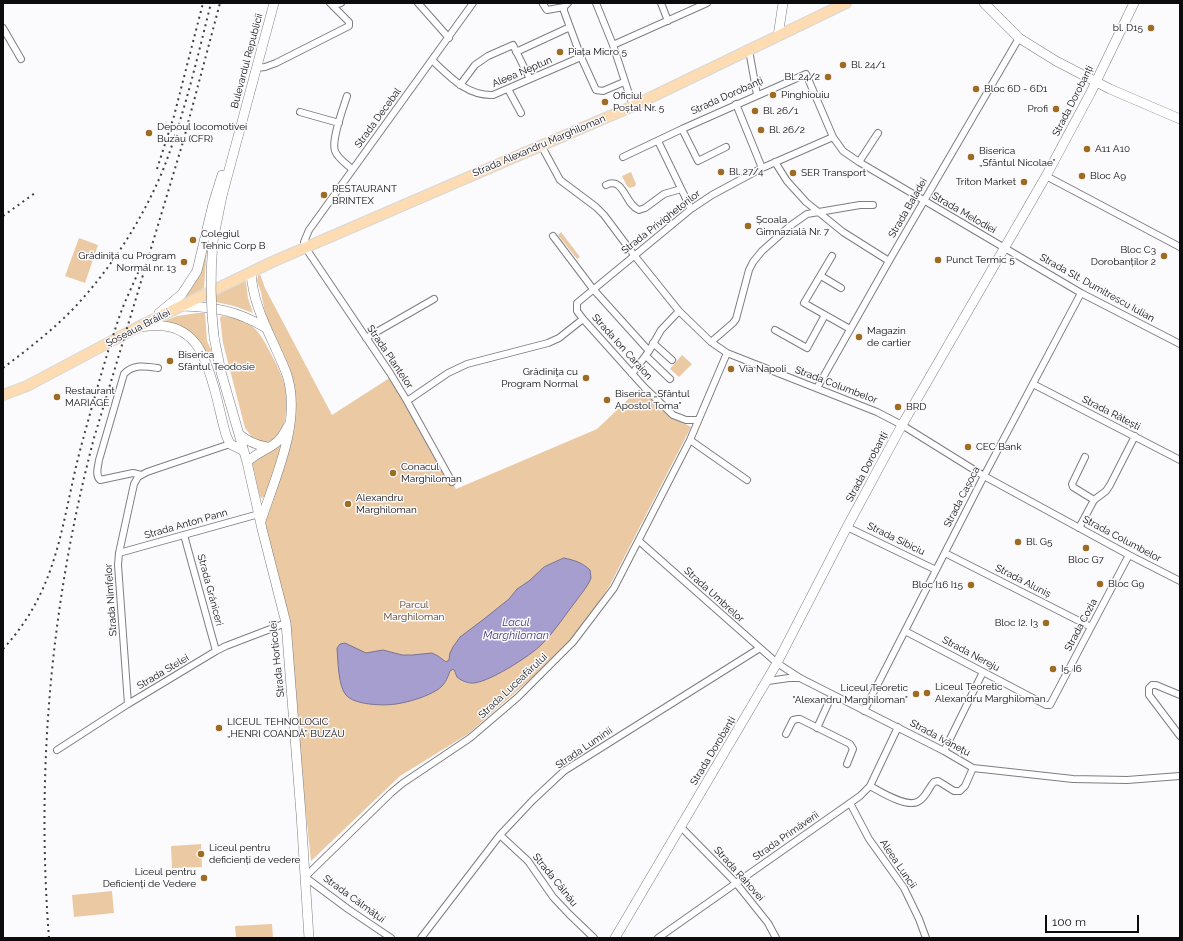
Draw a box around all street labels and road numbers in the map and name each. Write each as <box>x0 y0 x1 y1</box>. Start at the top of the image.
street label: Bulevardul Republicii <box>229 12 265 110</box>
street label: Aleea Neptun <box>490 54 554 90</box>
street label: Strada Dorobanți <box>1050 64 1096 138</box>
street label: Strada Dorobanți <box>689 75 765 117</box>
street label: Strada Decebal <box>352 86 404 150</box>
street label: Strada Alexandru Marghiloman <box>471 113 607 179</box>
street label: Strada Baladei <box>886 176 930 240</box>
street label: Strada Privighetorilor <box>619 187 703 257</box>
street label: Strada Melodiei <box>930 190 998 236</box>
street label: Strada Slt. Dumitrescu Iulian <box>1037 251 1157 325</box>
street label: Șoseaua Brăilei <box>104 307 172 349</box>
street label: Strada Ion Caraion <box>589 312 655 382</box>
street label: Strada Plantelor <box>364 323 416 391</box>
street label: Strada Columbelor <box>793 364 879 406</box>
street label: Strada Rătești <box>1080 393 1142 433</box>
street label: Strada Dorobanți <box>843 430 891 504</box>
street label: Strada Cașoca <box>942 465 982 529</box>
street label: Strada Anton Pann <box>143 506 229 542</box>
street label: Strada Columbelor <box>1081 513 1163 565</box>
street label: Strada Sibiciu <box>865 520 927 558</box>
street label: Strada Grăniceri <box>195 553 225 627</box>
street label: Strada Aluniș <box>993 562 1053 600</box>
street label: Strada Nimfelor <box>102 563 120 637</box>
street label: Strada Umbrelor <box>681 565 747 625</box>
street label: Strada Cozia <box>1062 597 1100 653</box>
street label: Strada Horticolei <box>267 620 287 698</box>
street label: Strada Nereju <box>940 634 1002 674</box>
street label: Strada Luceafărului <box>476 651 550 721</box>
street label: Strada Stelei <box>135 652 191 692</box>
street label: Strada Dorobanți <box>688 715 738 787</box>
street label: Strada Ivănețu <box>908 717 972 759</box>
street label: Strada Luminii <box>553 725 615 771</box>
street label: Strada Primăverii <box>751 809 821 863</box>
street label: Aleea Luncii <box>877 837 919 891</box>
street label: Strada Rahovei <box>711 844 767 904</box>
street label: Strada Câlnău <box>530 851 580 909</box>
street label: Strada Călmățui <box>321 873 387 925</box>

